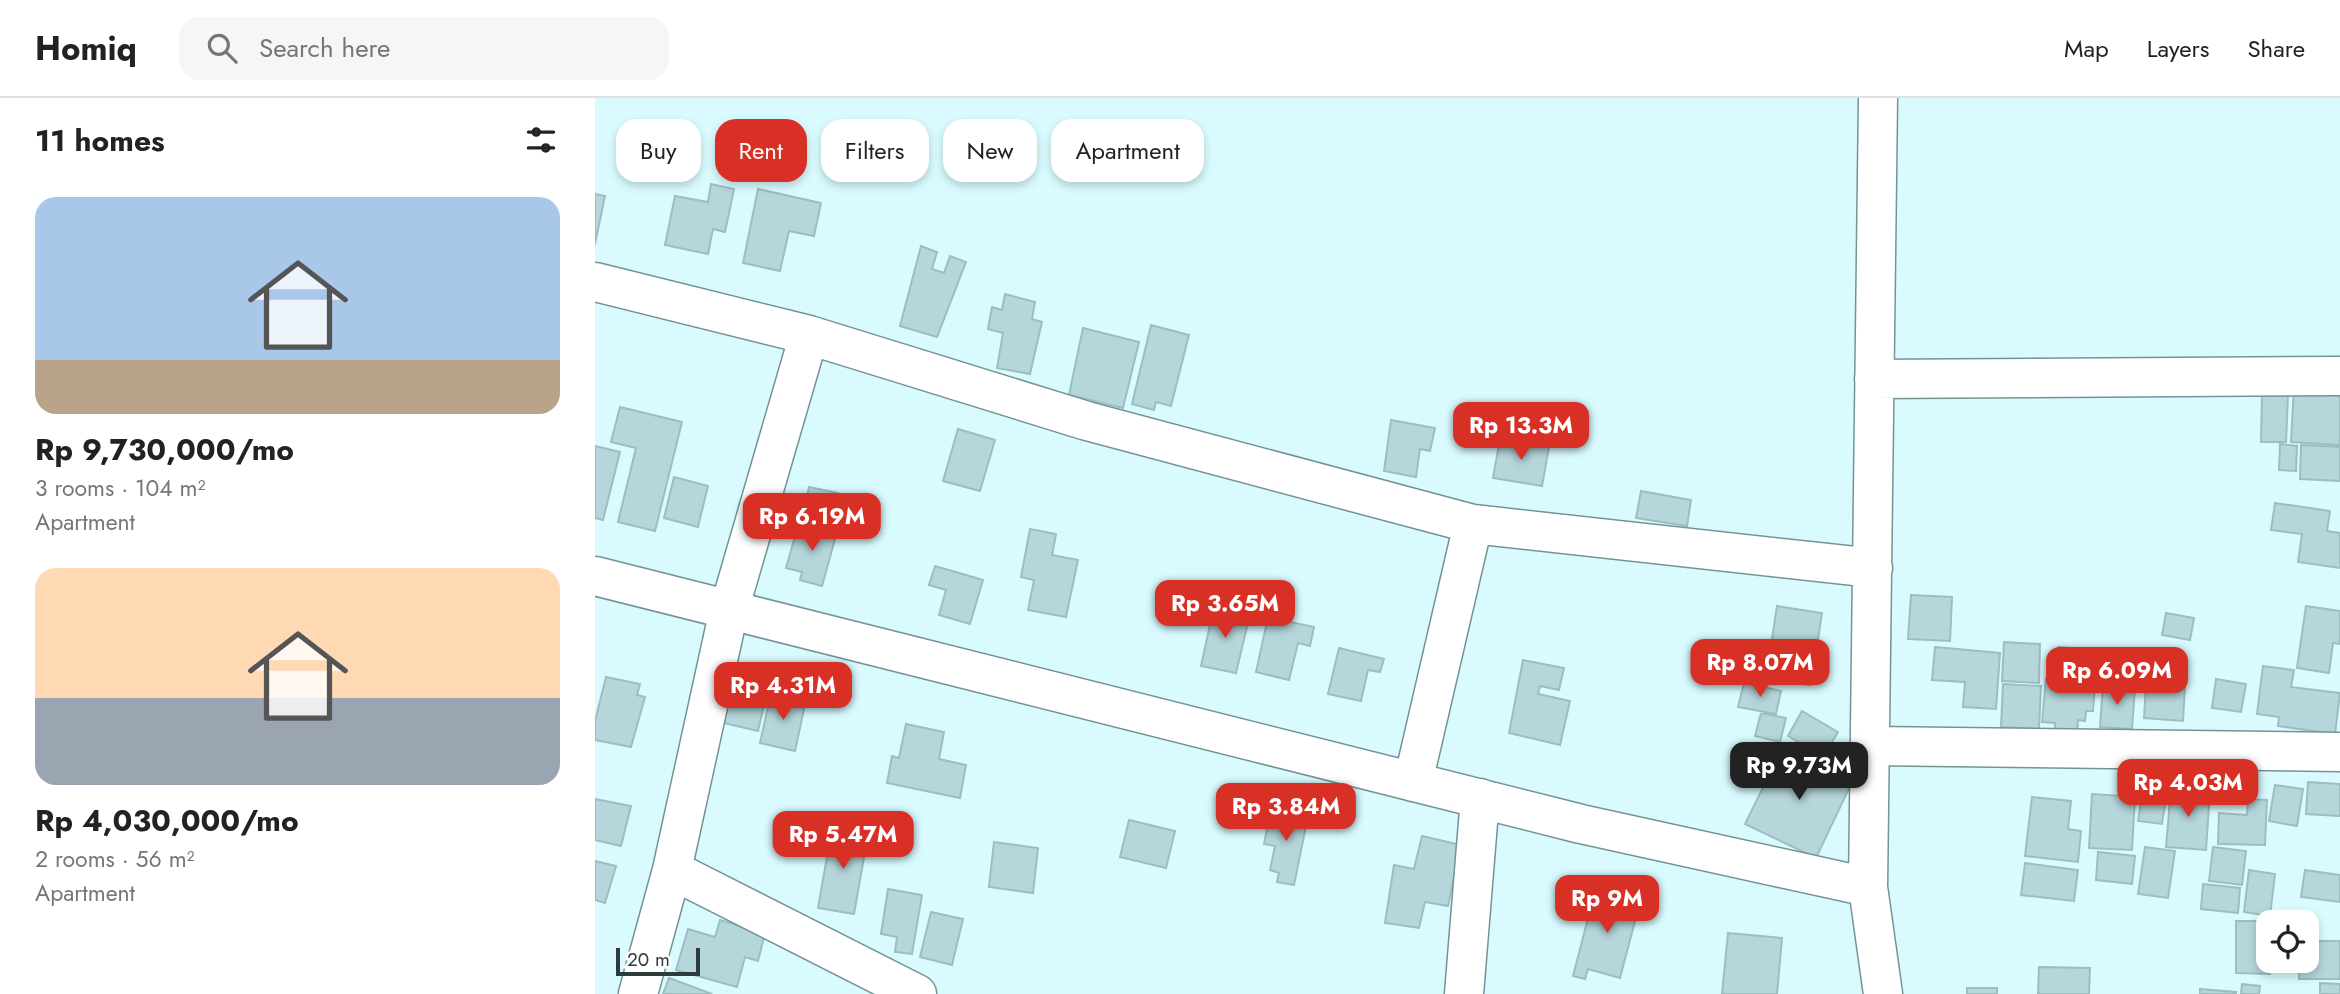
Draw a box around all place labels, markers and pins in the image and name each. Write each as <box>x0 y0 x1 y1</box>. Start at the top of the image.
pin: Rp 13.3M <box>1449 402 1593 462</box>
pin: Rp 6.19M <box>740 494 884 553</box>
pin: Rp 3.65M <box>1153 580 1297 640</box>
pin: Rp 8.07M <box>1688 640 1832 699</box>
pin: Rp 6.09M <box>2045 648 2189 707</box>
pin: Rp 4.31M <box>711 662 855 722</box>
pin: Rp 9.73M <box>1727 742 1871 802</box>
pin: Rp 4.03M <box>2116 760 2260 819</box>
pin: Rp 3.84M <box>1214 784 1358 843</box>
pin: Rp 5.47M <box>771 812 915 871</box>
pin: Rp 9M <box>1558 876 1656 935</box>

